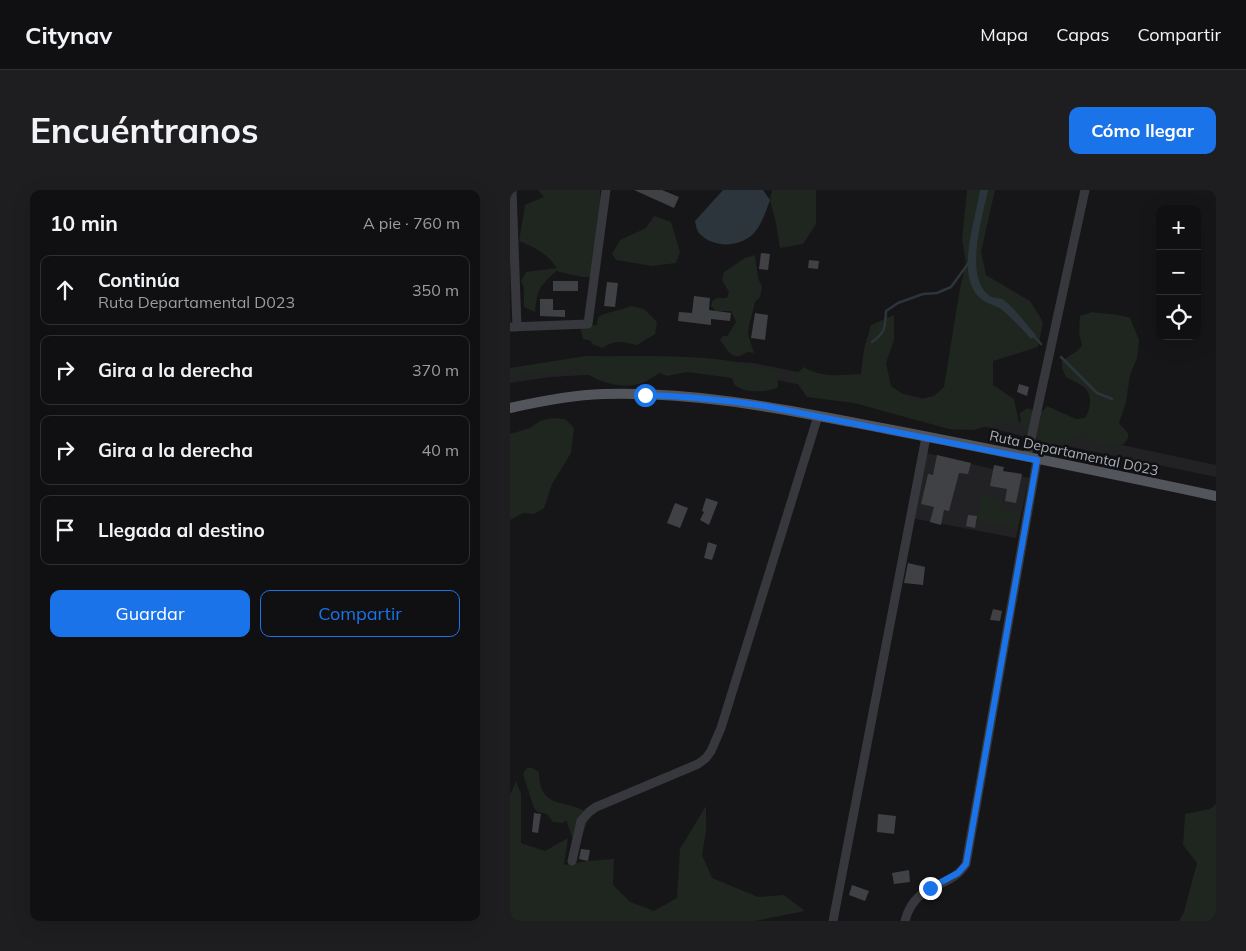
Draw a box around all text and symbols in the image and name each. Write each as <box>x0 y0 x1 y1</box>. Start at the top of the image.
text: Citynav <box>25 20 112 50</box>
text: Mapa <box>980 23 1028 46</box>
text: Capas <box>1056 23 1110 46</box>
text: Compartir <box>1138 23 1221 46</box>
button: Cómo llegar <box>1069 107 1216 154</box>
text: Encuéntranos <box>30 108 259 152</box>
map controls <box>1156 205 1201 340</box>
button: + <box>1156 205 1201 250</box>
text: 10 min <box>50 210 118 236</box>
text: A pie · 760 m <box>363 213 460 233</box>
button: − <box>1156 250 1201 295</box>
text: Continúa <box>98 268 180 292</box>
icon: ahead <box>51 276 79 304</box>
text: 350 m <box>412 280 459 300</box>
text: Ruta Departamental D023 <box>98 292 295 312</box>
button: locate <box>1156 295 1201 340</box>
icon: right <box>51 356 79 384</box>
text: Gira a la derecha <box>98 358 253 382</box>
text: 370 m <box>412 360 459 380</box>
route start <box>634 384 657 407</box>
street label: Ruta Departamental D023 <box>988 426 1160 480</box>
icon: right <box>51 436 79 464</box>
text: Gira a la derecha <box>98 438 253 462</box>
text: 40 m <box>422 440 459 460</box>
icon: arrive <box>51 516 79 544</box>
text: Llegada al destino <box>98 518 265 542</box>
button: Guardar <box>50 590 250 637</box>
button: Compartir <box>260 590 460 637</box>
route end <box>919 877 942 900</box>

